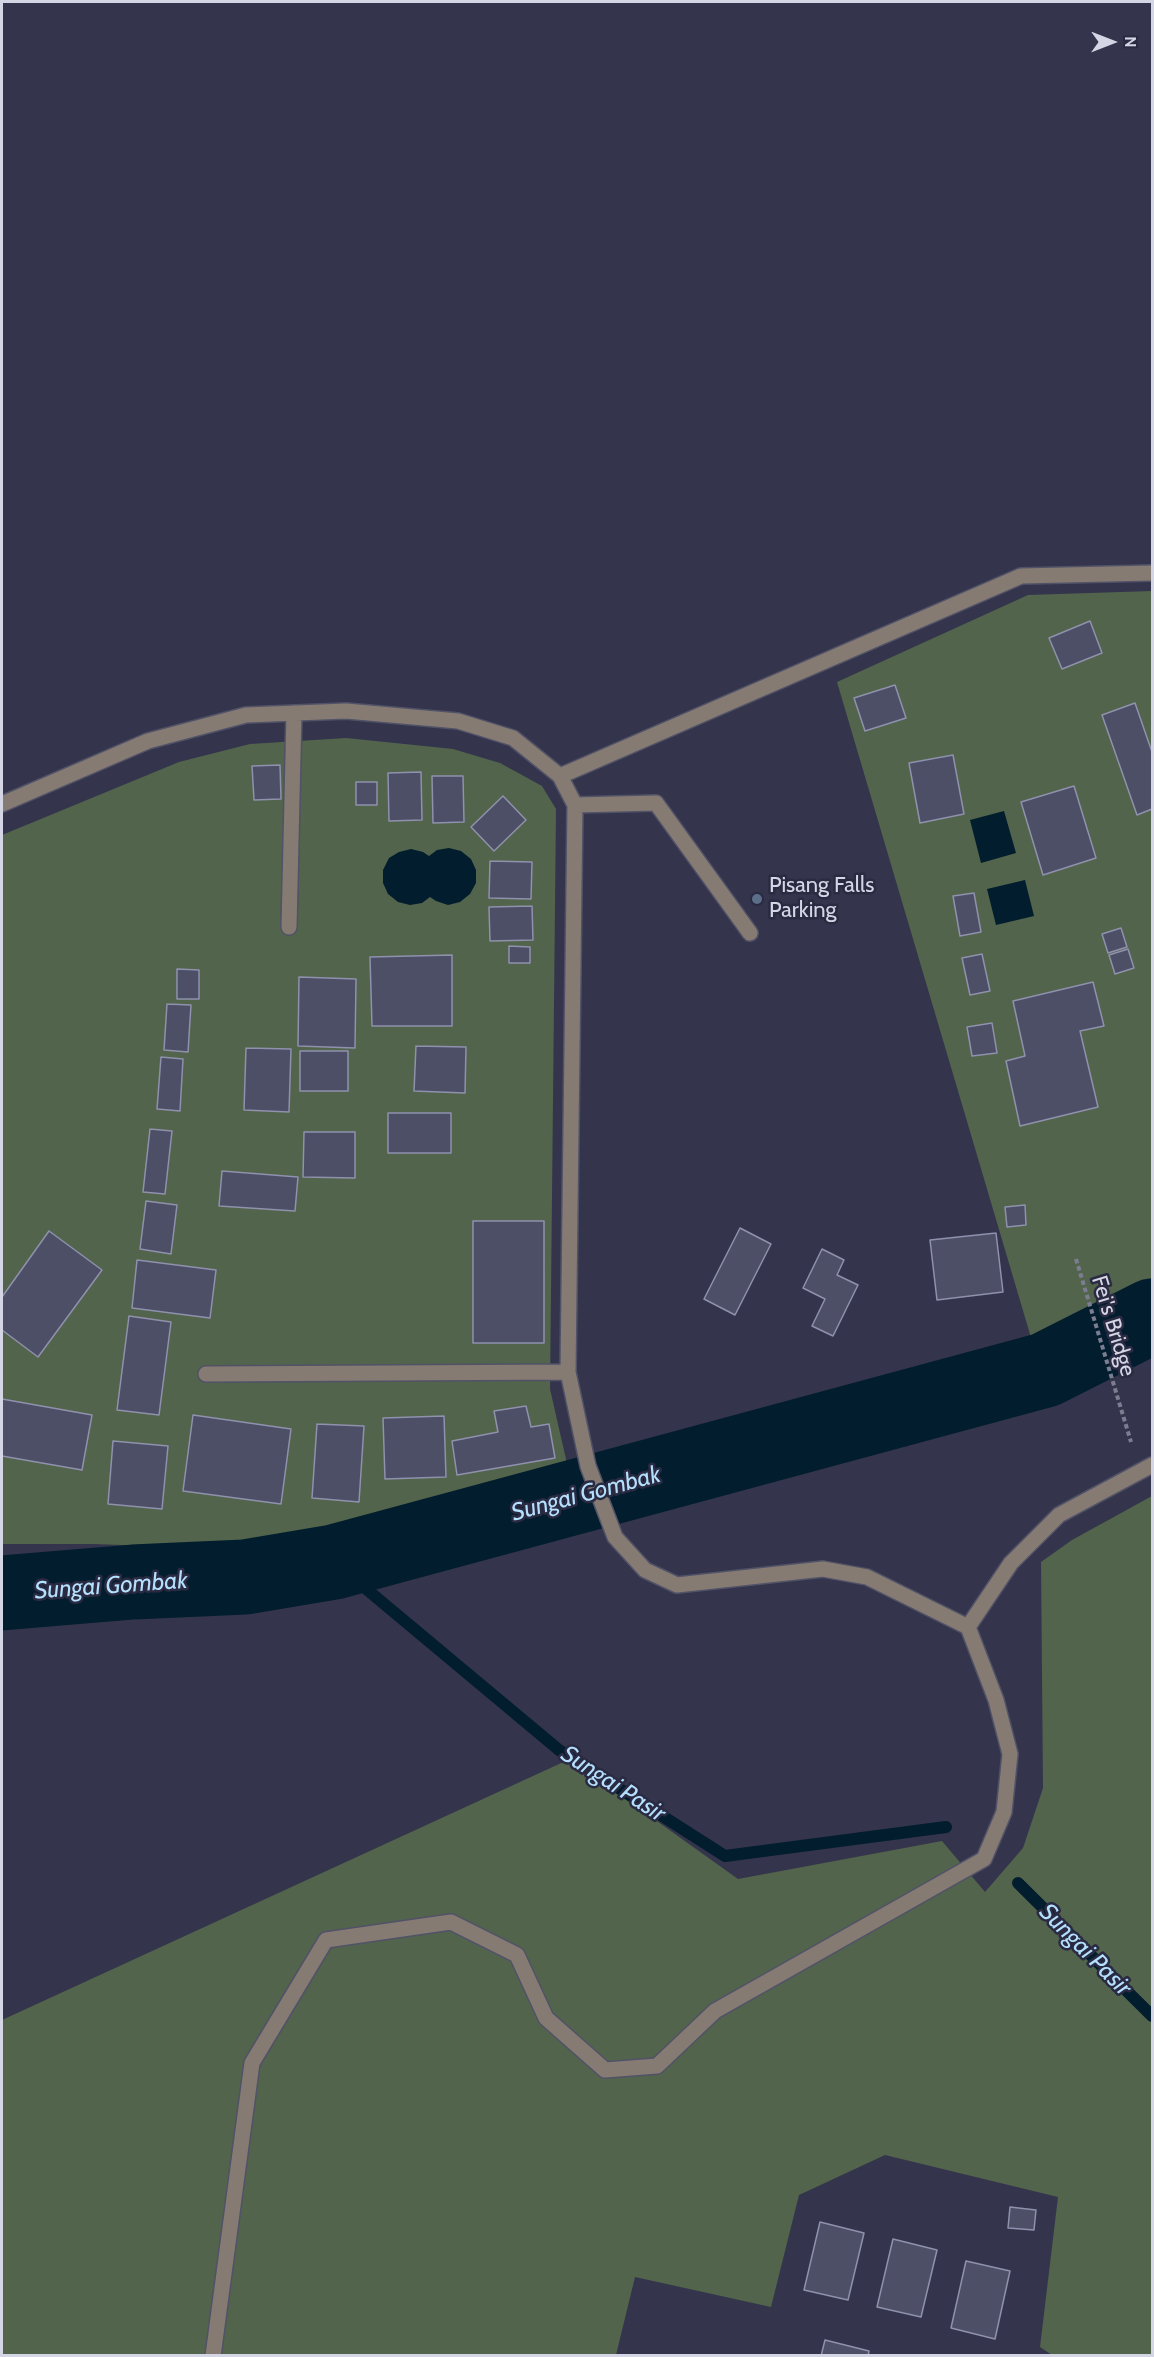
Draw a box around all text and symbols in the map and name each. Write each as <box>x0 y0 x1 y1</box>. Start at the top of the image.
north arrow <box>1082 12 1142 72</box>
text: N <box>1121 36 1140 48</box>
place label: Pisang Falls Parking <box>769 873 874 924</box>
marker: Pisang Falls Parking <box>750 892 764 906</box>
street label: Fei's Bridge <box>1085 1273 1141 1379</box>
water label: Sungai Gombak <box>508 1460 664 1528</box>
water label: Sungai Gombak <box>34 1566 188 1606</box>
water label: Sungai Pasir <box>555 1740 671 1828</box>
water label: Sungai Pasir <box>1033 1898 1137 2002</box>

